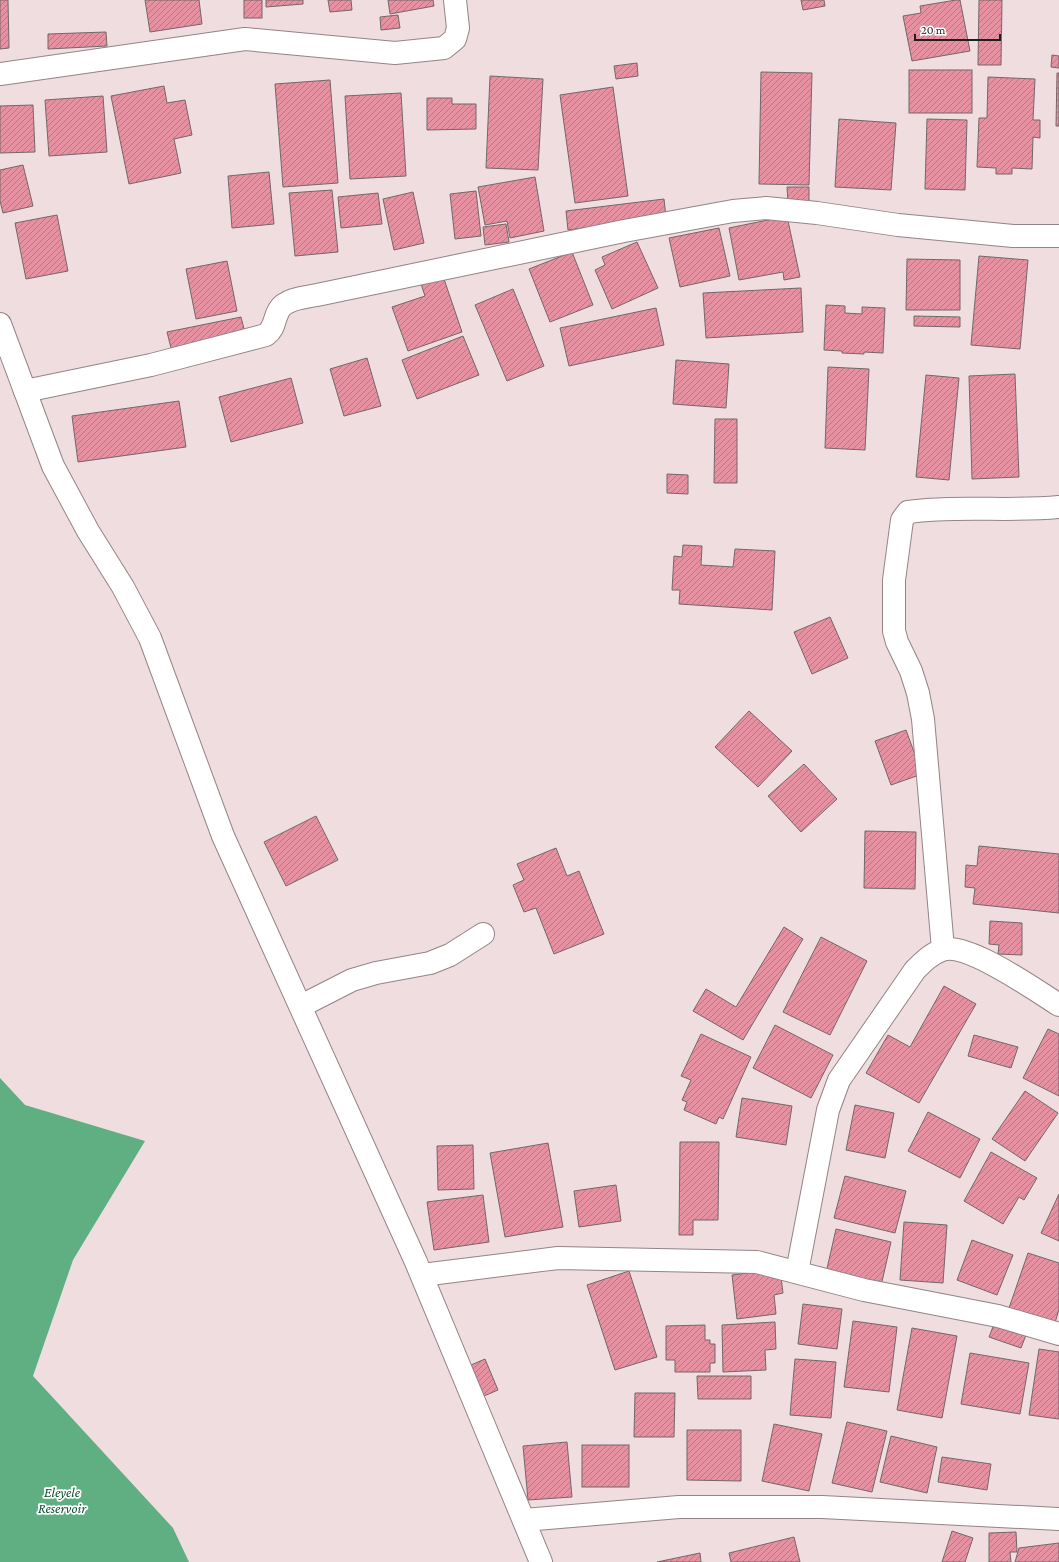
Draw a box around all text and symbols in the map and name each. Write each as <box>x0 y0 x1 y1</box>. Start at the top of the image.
scale bar <box>915 16 1000 42</box>
text: 20 m <box>921 23 946 37</box>
water label: Eleyele Reservoir <box>38 1484 87 1516</box>

